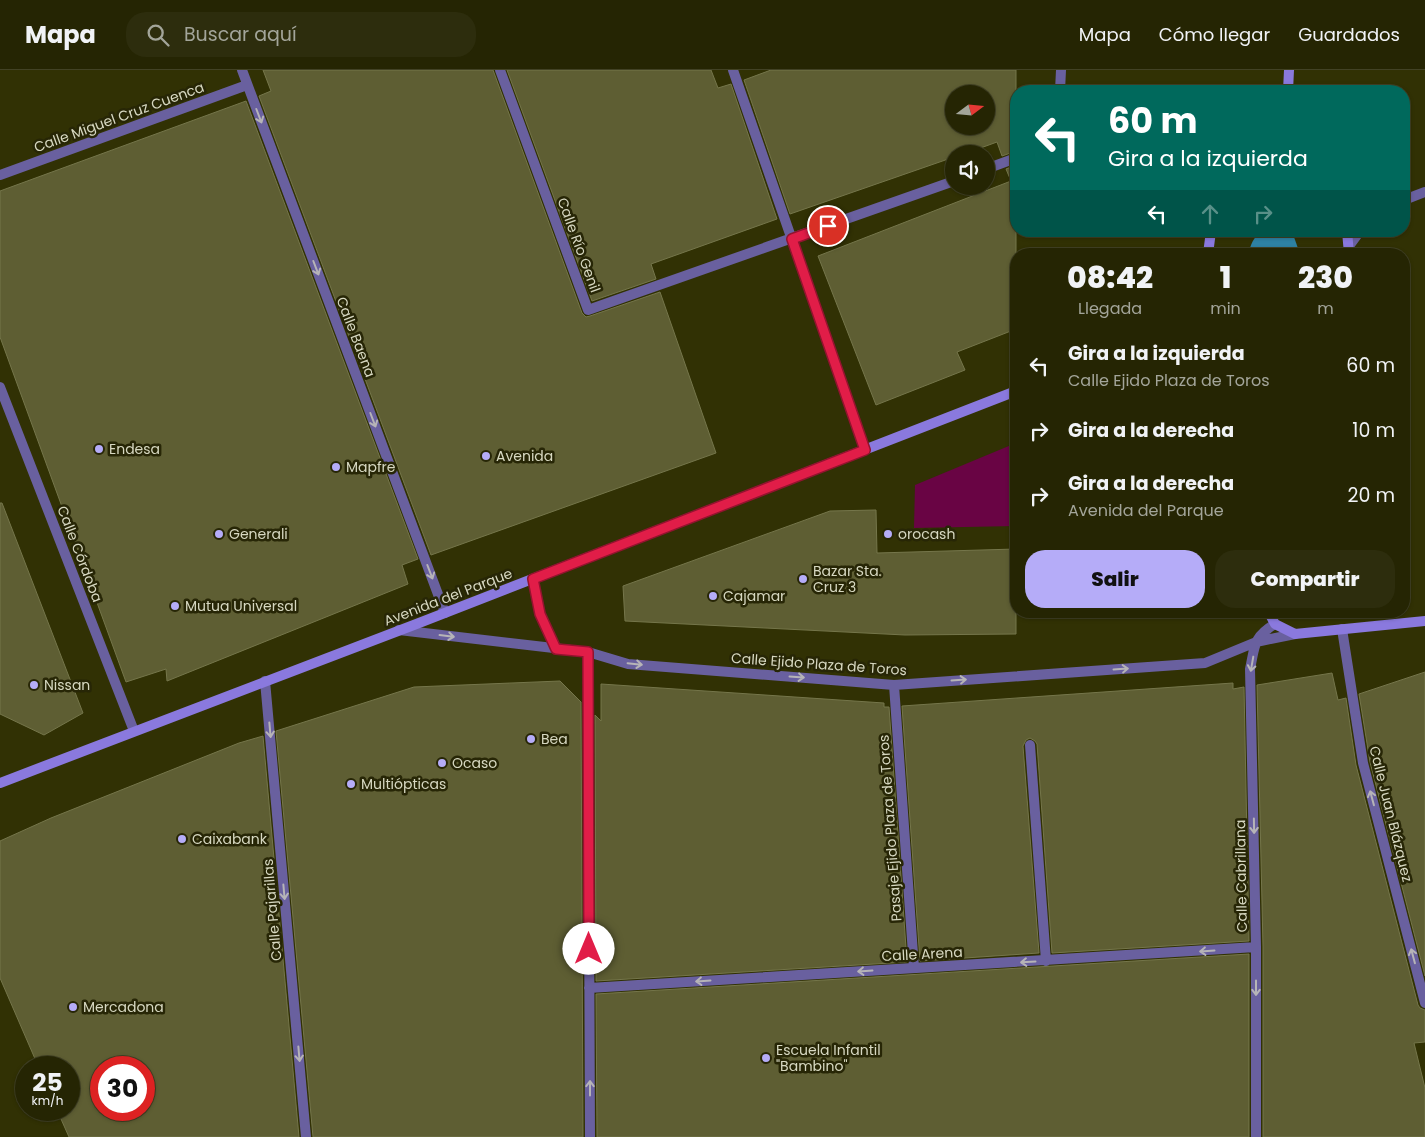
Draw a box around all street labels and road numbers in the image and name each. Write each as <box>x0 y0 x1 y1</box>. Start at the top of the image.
street label: Calle Miguel Cruz Cuenca <box>31 77 207 157</box>
street label: Calle Río Genil <box>553 195 605 295</box>
street label: Calle Baena <box>331 294 381 380</box>
street label: Calle Córdoba <box>52 503 108 605</box>
street label: Avenida del Parque <box>381 563 515 631</box>
street label: Calle Ejido Plaza de Toros <box>730 648 908 680</box>
street label: Pasaje Ejido Plaza de Toros <box>874 734 906 922</box>
street label: Calle Juan Blázquez <box>1364 744 1418 884</box>
street label: Calle Cabrillana <box>1230 819 1252 933</box>
street label: Calle Pajarillas <box>258 858 286 962</box>
street label: Calle Arena <box>881 942 963 966</box>

